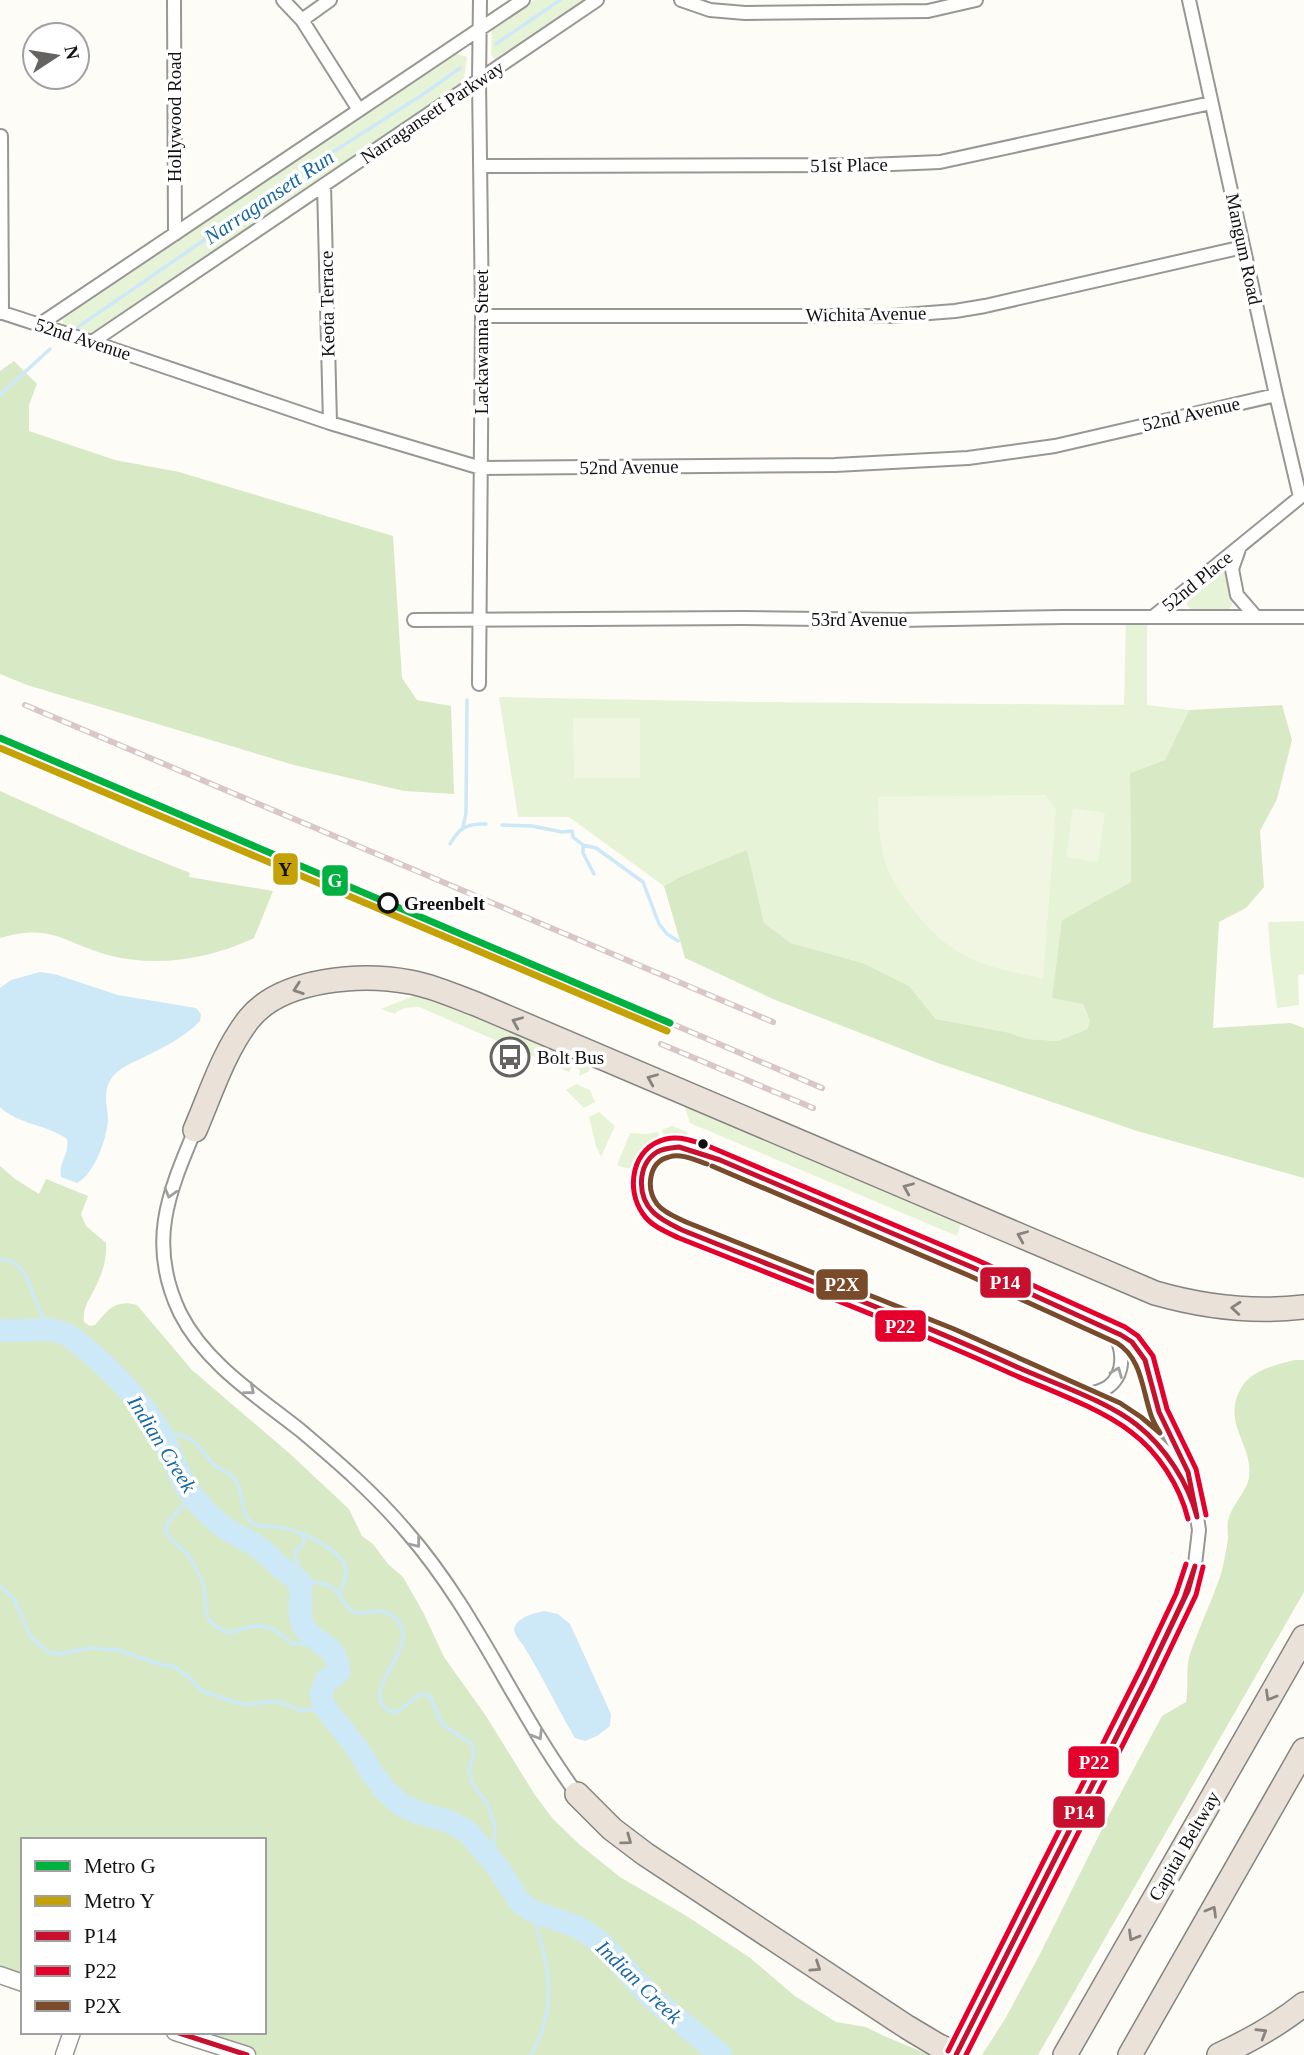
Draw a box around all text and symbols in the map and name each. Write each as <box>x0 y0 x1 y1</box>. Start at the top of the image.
north arrow <box>21 21 91 91</box>
text: N <box>60 44 84 62</box>
street label: Hollywood Road <box>164 51 185 182</box>
street label: Narragansett Parkway <box>356 56 508 168</box>
water label: Narragansett Run <box>199 145 338 250</box>
street label: 51st Place <box>810 154 888 176</box>
street label: Mangum Road <box>1222 191 1266 307</box>
street label: Keota Terrace <box>316 251 338 357</box>
street label: Lackawanna Street <box>471 269 492 415</box>
street label: Wichita Avenue <box>805 302 927 326</box>
street label: 52nd Avenue <box>32 314 134 364</box>
street label: 52nd Avenue <box>1140 393 1242 435</box>
street label: 52nd Avenue <box>579 456 679 478</box>
street label: 52nd Place <box>1158 546 1236 616</box>
street label: 53rd Avenue <box>811 609 907 630</box>
line badge: Y <box>272 852 299 886</box>
text: Y <box>278 859 292 880</box>
line badge: G <box>321 864 349 897</box>
text: G <box>328 870 343 891</box>
marker: Greenbelt <box>378 893 398 913</box>
place label: Greenbelt <box>404 893 486 914</box>
one-way arrow <box>293 981 305 995</box>
one-way arrow <box>512 1016 524 1030</box>
bus stop icon: Bolt Bus <box>489 1036 531 1078</box>
place label: Bolt Bus <box>537 1047 604 1068</box>
one-way arrow <box>647 1073 659 1087</box>
unlabelled marker <box>696 1137 710 1151</box>
one-way arrow <box>903 1182 915 1196</box>
one-way arrow <box>163 1187 178 1199</box>
one-way arrow <box>1017 1230 1029 1244</box>
line badge: P14 <box>979 1266 1032 1299</box>
line badge: P2X <box>815 1268 869 1301</box>
text: P14 <box>990 1272 1021 1293</box>
text: P2X <box>825 1274 860 1295</box>
one-way arrow <box>1230 1301 1241 1316</box>
line badge: P22 <box>874 1309 927 1343</box>
text: P22 <box>885 1316 915 1337</box>
one-way arrow <box>1108 1367 1122 1379</box>
one-way arrow <box>242 1381 254 1394</box>
water label: Indian Creek <box>122 1390 202 1497</box>
one-way arrow <box>408 1536 421 1548</box>
one-way arrow <box>1265 1688 1278 1701</box>
one-way arrow <box>530 1728 543 1741</box>
line badge: P22 <box>1067 1745 1120 1779</box>
text: P22 <box>1079 1752 1109 1773</box>
street label: Capital Beltway <box>1144 1787 1224 1904</box>
line badge: P14 <box>1052 1795 1106 1829</box>
text: P14 <box>1064 1802 1095 1823</box>
one-way arrow <box>619 1832 632 1844</box>
legend <box>21 1838 266 2034</box>
text: Metro G <box>84 1854 156 1878</box>
text: Metro Y <box>84 1889 155 1913</box>
one-way arrow <box>1204 1905 1217 1918</box>
text: P14 <box>84 1924 117 1948</box>
one-way arrow <box>1128 1928 1141 1941</box>
water label: Indian Creek <box>591 1935 687 2029</box>
one-way arrow <box>808 1958 821 1971</box>
text: P22 <box>84 1959 117 1983</box>
text: P2X <box>84 1994 121 2018</box>
one-way arrow <box>1254 2028 1267 2041</box>

